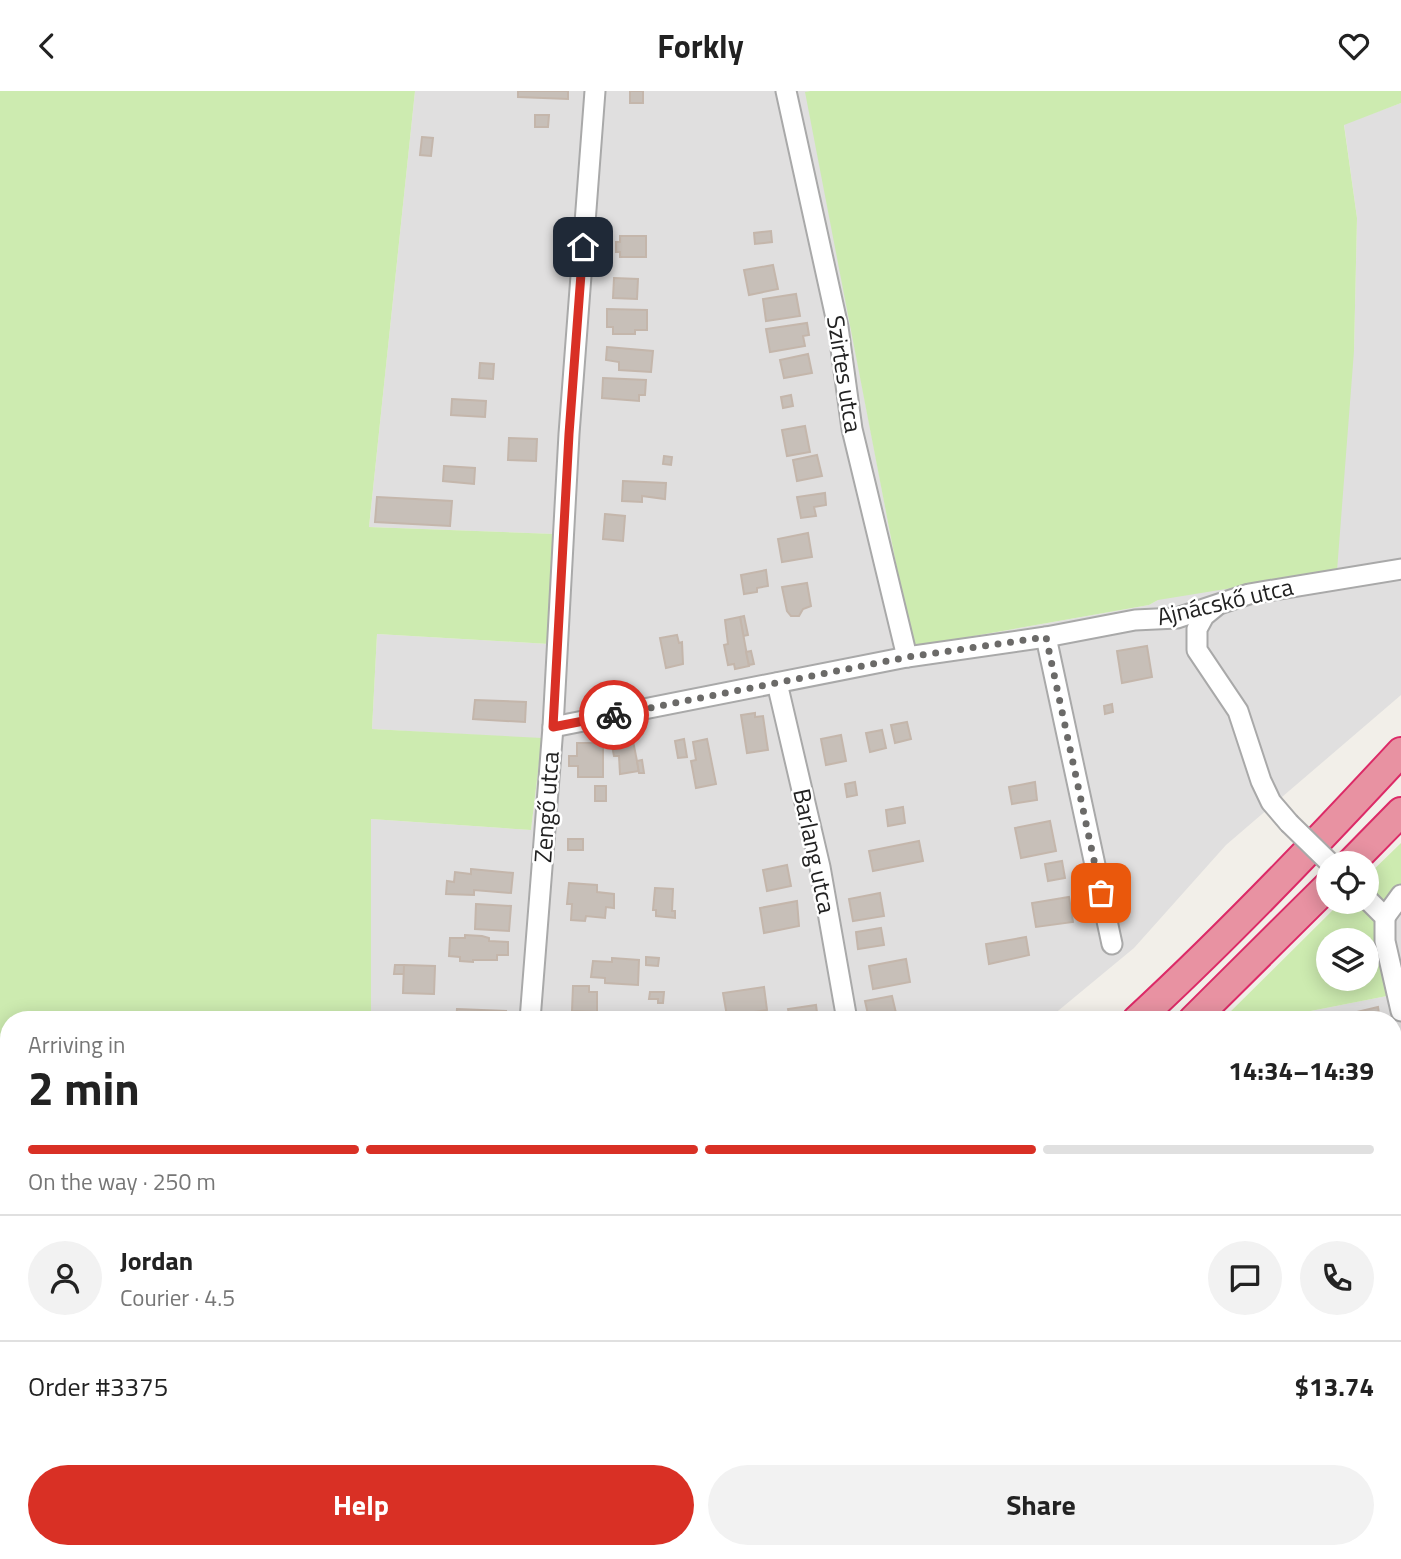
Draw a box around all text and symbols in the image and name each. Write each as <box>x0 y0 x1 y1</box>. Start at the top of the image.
text: Forkly <box>657 22 744 70</box>
icon: back <box>28 27 66 65</box>
icon: heart <box>1335 27 1373 65</box>
pin <box>553 217 613 277</box>
icon: home <box>564 228 602 266</box>
street label: Szirtes utca <box>818 313 872 435</box>
street label: Ajnácskő utca <box>1153 568 1296 634</box>
courier <box>579 680 649 750</box>
icon: bike <box>595 696 633 734</box>
street label: Zengő utca <box>524 750 568 864</box>
street label: Barlang utca <box>784 785 846 917</box>
map controls <box>1316 851 1379 991</box>
button: locate <box>1316 851 1379 914</box>
pin <box>1071 863 1131 923</box>
icon: bag <box>1082 874 1120 912</box>
button: layers <box>1316 928 1379 991</box>
text: Arriving in <box>28 1027 125 1062</box>
text: 14:34–14:39 <box>1228 1051 1374 1090</box>
text: 2 min <box>28 1053 140 1123</box>
text: On the way · 250 m <box>28 1164 216 1199</box>
button: person <box>28 1241 102 1315</box>
text: Jordan <box>120 1241 193 1280</box>
button: chat <box>1208 1241 1282 1315</box>
button: phone <box>1300 1241 1374 1315</box>
text: Courier · 4.5 <box>120 1280 235 1315</box>
text: Order #3375 <box>28 1367 168 1406</box>
text: $13.74 <box>1295 1367 1374 1406</box>
button: Help <box>28 1465 694 1545</box>
button: Share <box>708 1465 1374 1545</box>

